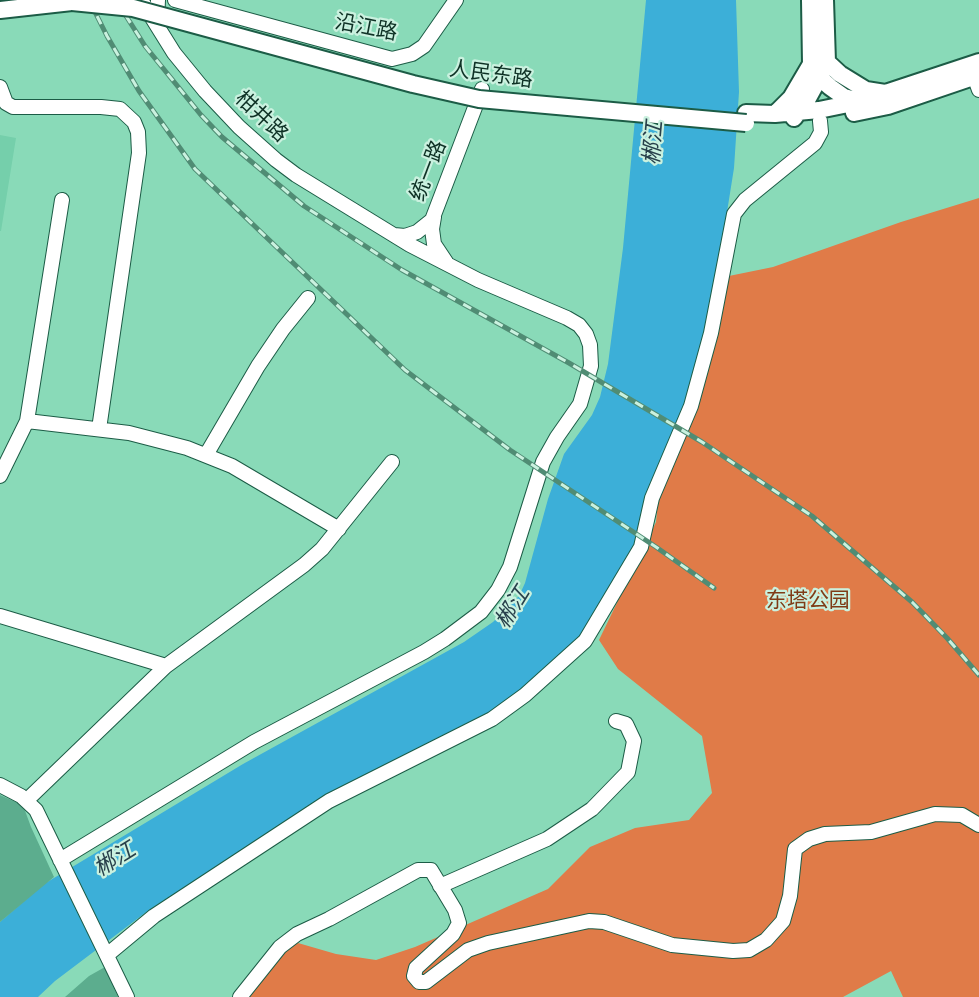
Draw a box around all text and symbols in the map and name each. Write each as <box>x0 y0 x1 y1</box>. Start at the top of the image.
street label: 沿江路 <box>333 10 399 46</box>
street label: 人民东路 <box>448 57 534 93</box>
street label: 柑井路 <box>229 86 293 148</box>
water label: 郴江 <box>639 120 669 166</box>
street label: 统一路 <box>406 137 452 205</box>
water label: 郴江 <box>490 582 536 634</box>
park label: 东塔公园 <box>766 588 850 614</box>
water label: 郴江 <box>89 837 141 883</box>

